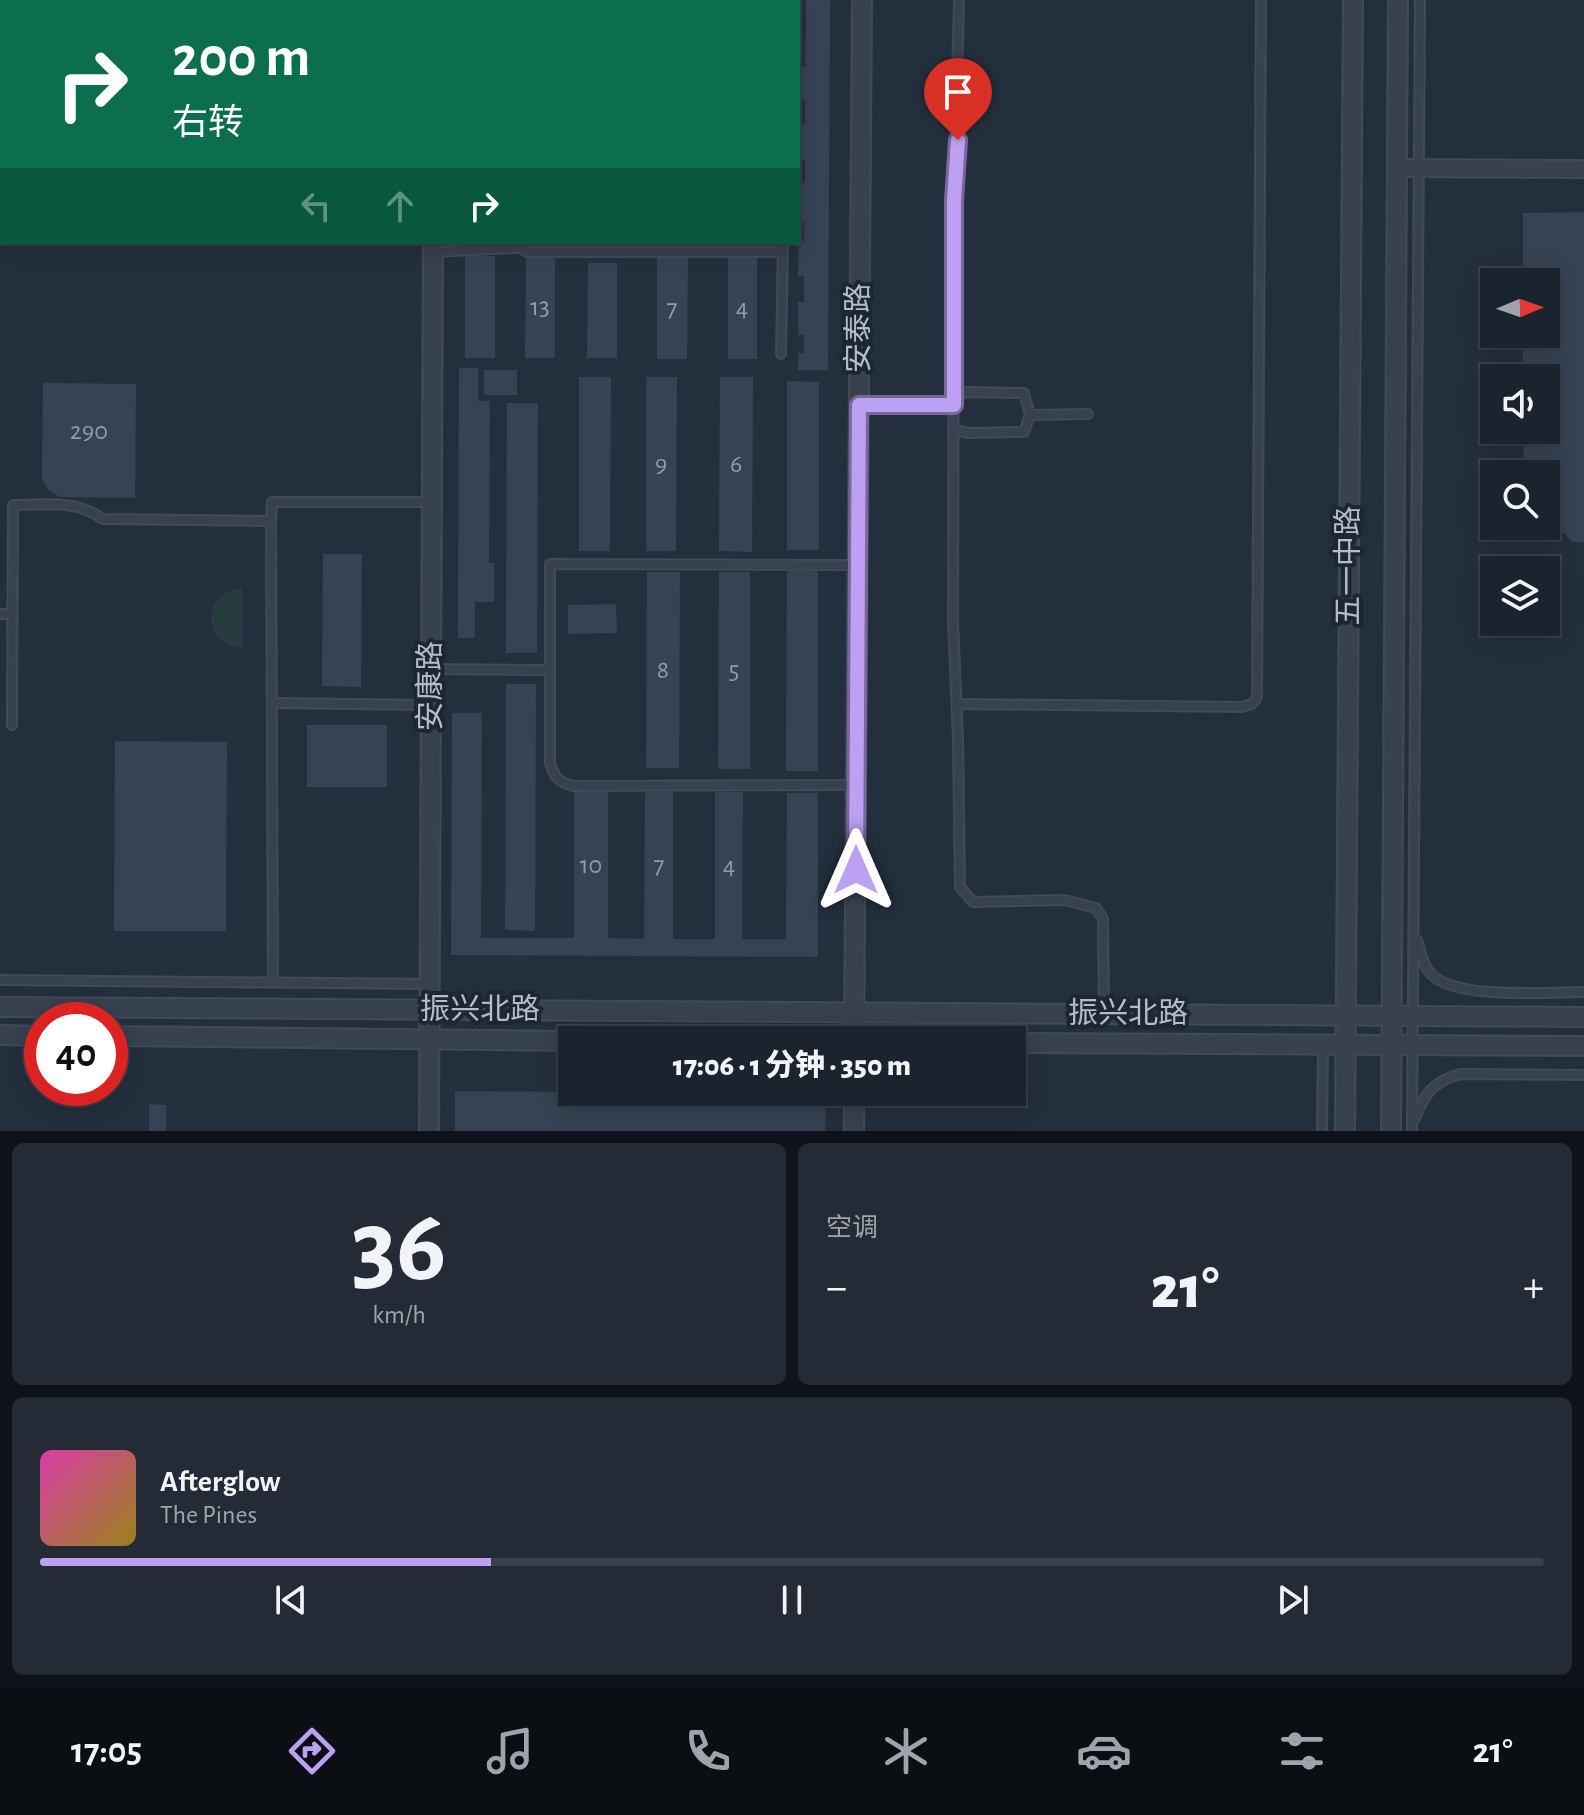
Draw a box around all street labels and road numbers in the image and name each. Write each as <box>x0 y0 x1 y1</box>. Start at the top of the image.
street label: 安泰路 <box>842 283 874 373</box>
street label: 五一中路 <box>1332 506 1364 626</box>
street label: 安康路 <box>414 641 446 731</box>
street label: 振兴北路 <box>420 993 540 1025</box>
street label: 振兴北路 <box>1068 997 1188 1029</box>

